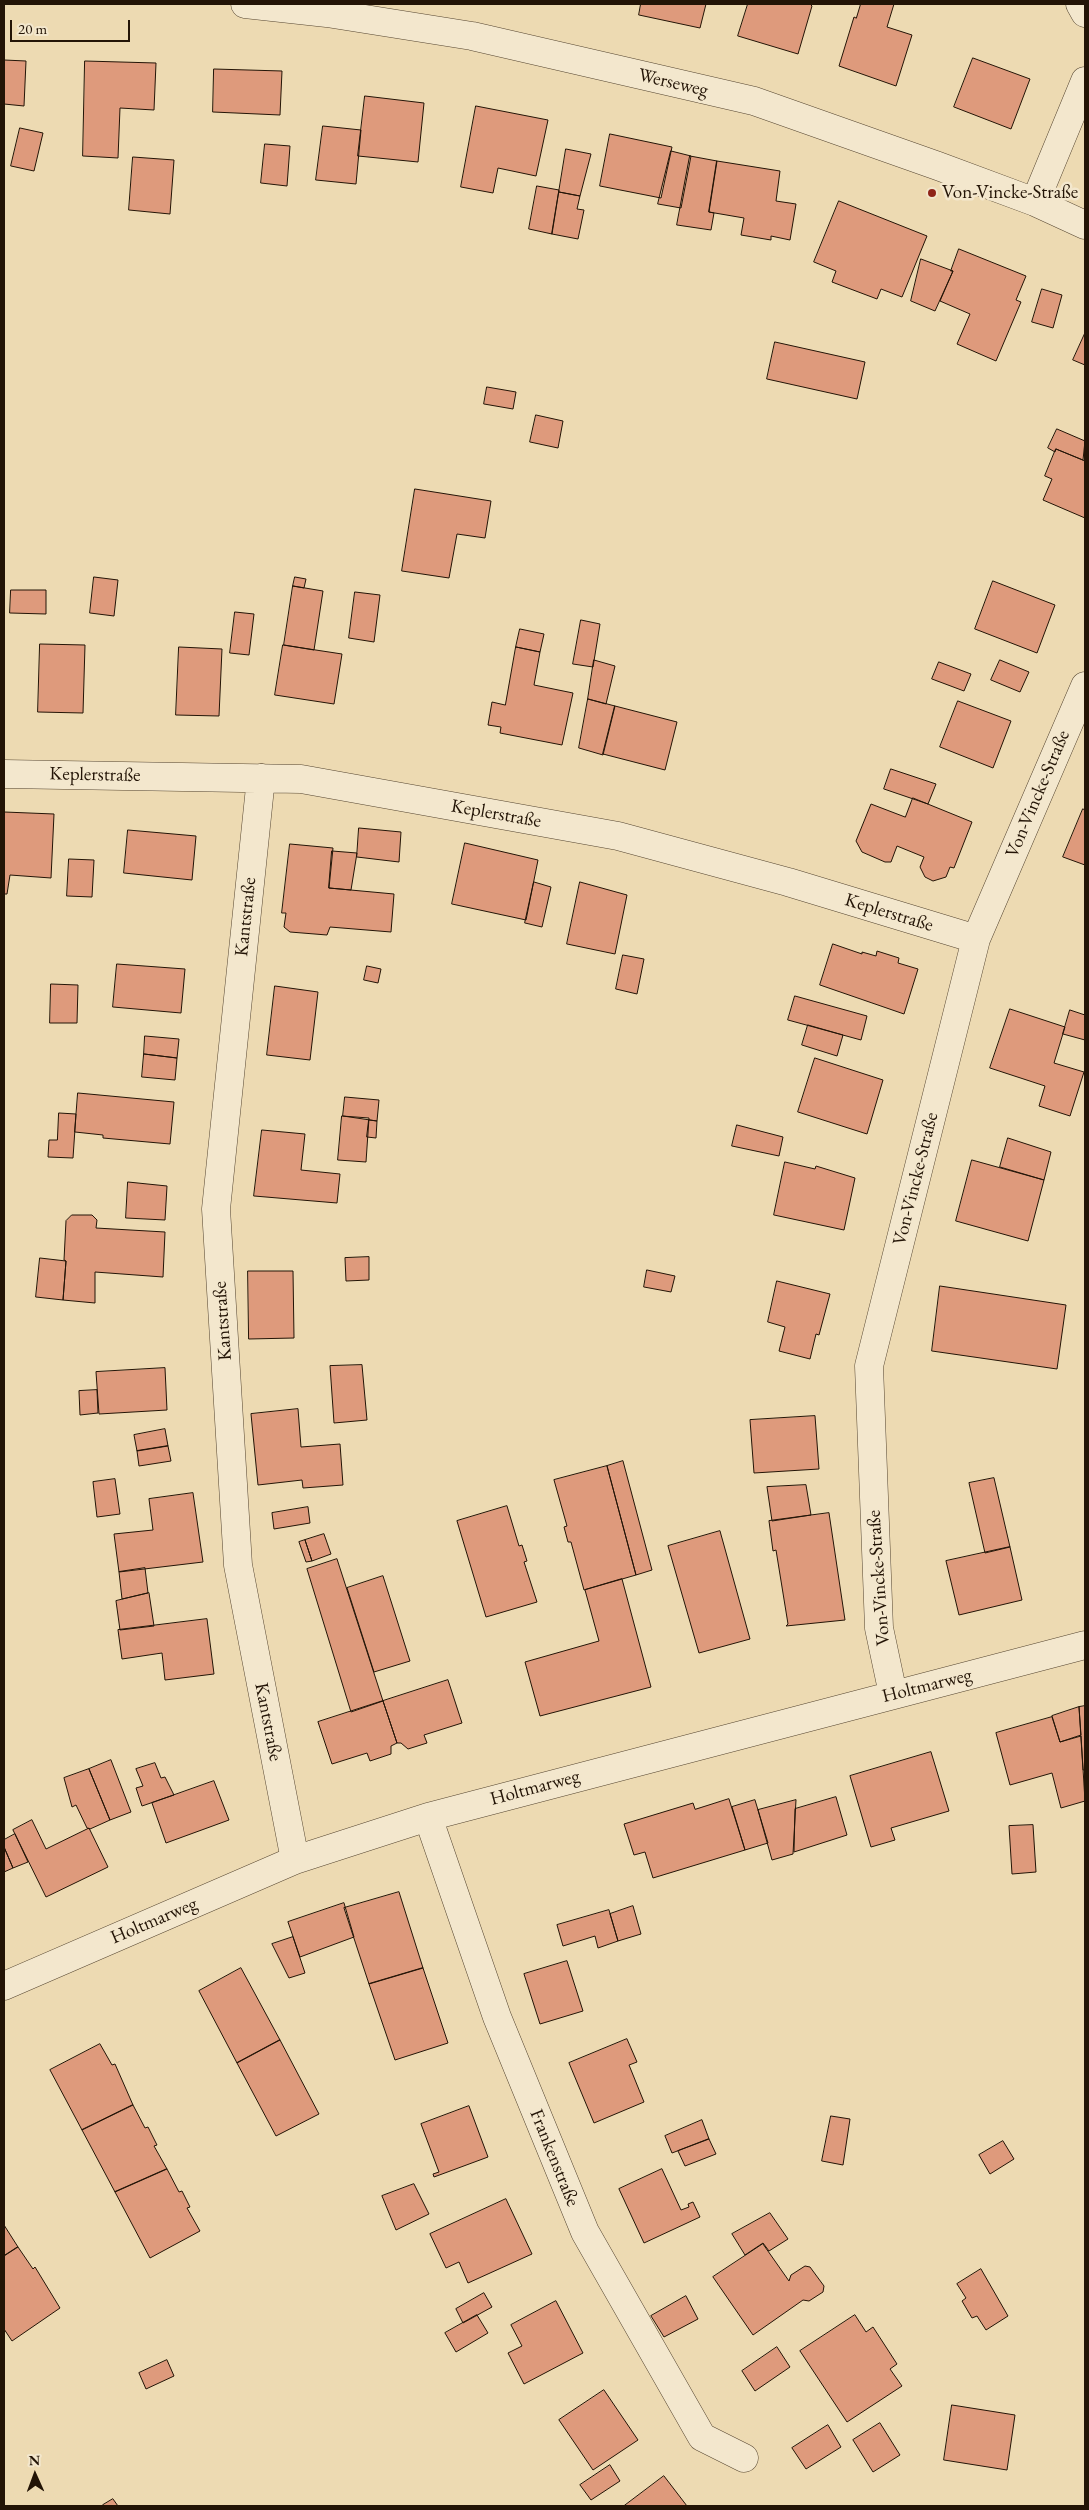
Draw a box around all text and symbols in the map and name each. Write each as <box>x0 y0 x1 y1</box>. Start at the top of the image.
scale bar <box>12 10 132 42</box>
text: 20 m <box>18 19 47 38</box>
street label: Werseweg <box>636 64 710 102</box>
place label: Von-Vincke-Straße <box>942 182 1078 204</box>
marker: Von-Vincke-Straße <box>926 187 938 199</box>
street label: Von-Vincke-Straße <box>1001 727 1075 861</box>
street label: Keplerstraße <box>49 763 141 787</box>
street label: Keplerstraße <box>449 795 543 833</box>
street label: Kantstraße <box>231 876 261 958</box>
street label: Keplerstraße <box>842 889 936 937</box>
street label: Von-Vincke-Straße <box>888 1110 944 1248</box>
street label: Kantstraße <box>209 1281 237 1361</box>
street label: Von-Vincke-Straße <box>863 1509 895 1647</box>
street label: Holtmarweg <box>880 1664 974 1708</box>
street label: Kantstraße <box>249 1681 287 1763</box>
street label: Holtmarweg <box>488 1765 582 1811</box>
street label: Holtmarweg <box>107 1893 201 1949</box>
street label: Frankenstraße <box>524 2106 584 2210</box>
north arrow <box>10 2450 60 2500</box>
text: N <box>28 2451 40 2469</box>

